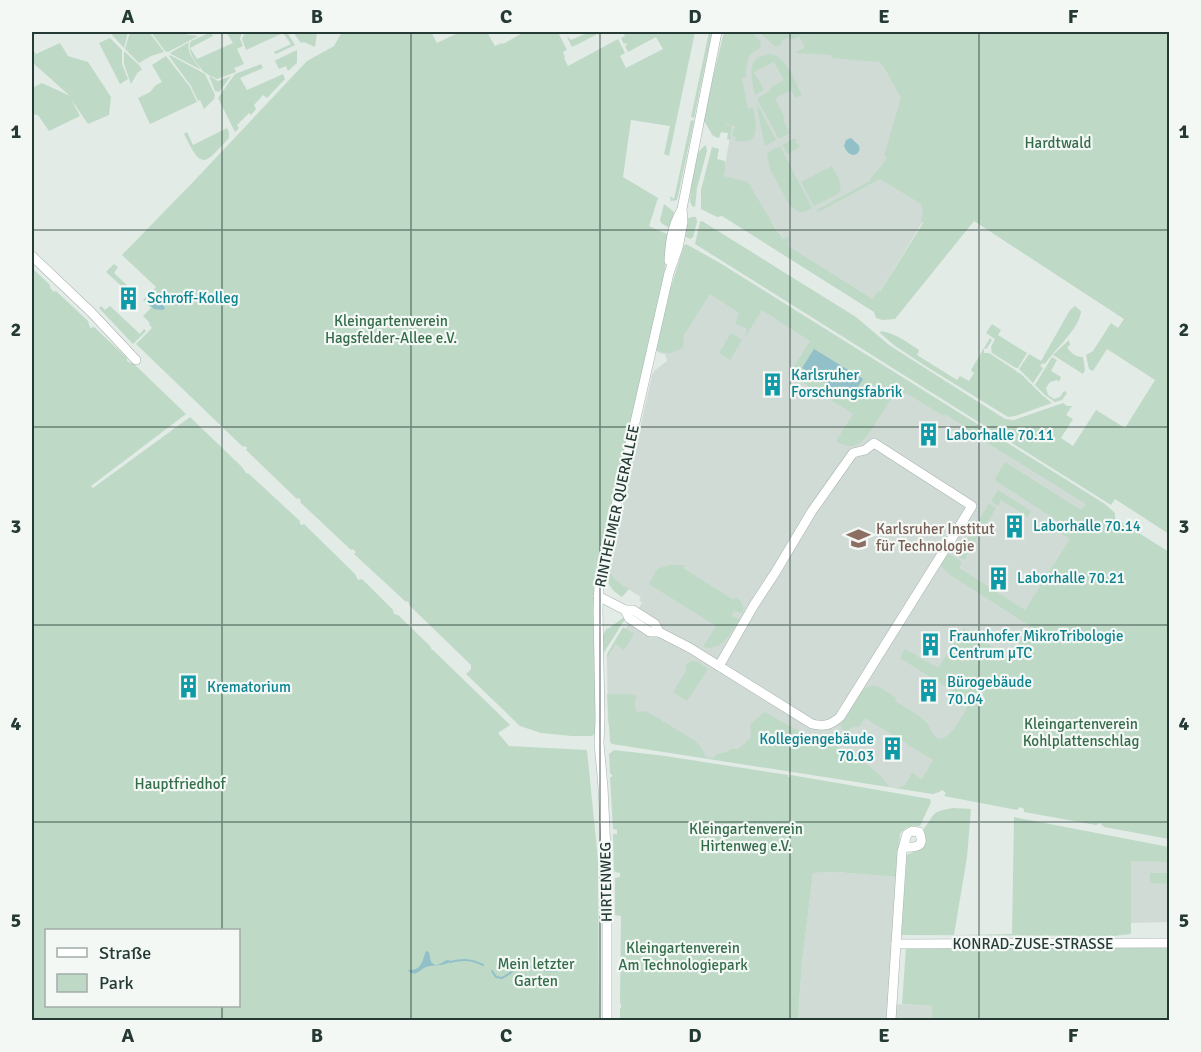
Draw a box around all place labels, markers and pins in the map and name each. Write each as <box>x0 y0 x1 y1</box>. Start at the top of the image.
building icon: Schroff-Kolleg <box>116 285 142 311</box>
place label: Schroff-Kolleg <box>147 289 239 307</box>
place label: Karlsruher Forschungsfabrik <box>791 366 903 401</box>
building icon: Karlsruher Forschungsfabrik <box>760 371 786 397</box>
building icon: Laborhalle 70.11 <box>915 422 941 448</box>
place label: Laborhalle 70.11 <box>946 426 1054 444</box>
building icon: Laborhalle 70.14 <box>1002 513 1028 539</box>
place label: Laborhalle 70.14 <box>1033 517 1141 535</box>
place label: Karlsruher Institut für Technologie <box>876 520 994 555</box>
school or university icon: Karlsruher Institut für Technologie <box>845 525 871 551</box>
building icon: Laborhalle 70.21 <box>986 565 1012 591</box>
place label: Laborhalle 70.21 <box>1017 569 1125 587</box>
place label: Fraunhofer MikroTribologie Centrum µTC <box>949 627 1123 662</box>
building icon: Fraunhofer MikroTribologie Centrum µTC <box>918 632 944 658</box>
place label: Bürogebäude 70.04 <box>947 673 1032 708</box>
building icon: Krematorium <box>176 674 202 700</box>
place label: Krematorium <box>207 678 291 696</box>
building icon: Bürogebäude 70.04 <box>916 678 942 704</box>
place label: Kollegiengebäude 70.03 <box>759 730 874 765</box>
building icon: Kollegiengebäude 70.03 <box>879 735 905 761</box>

